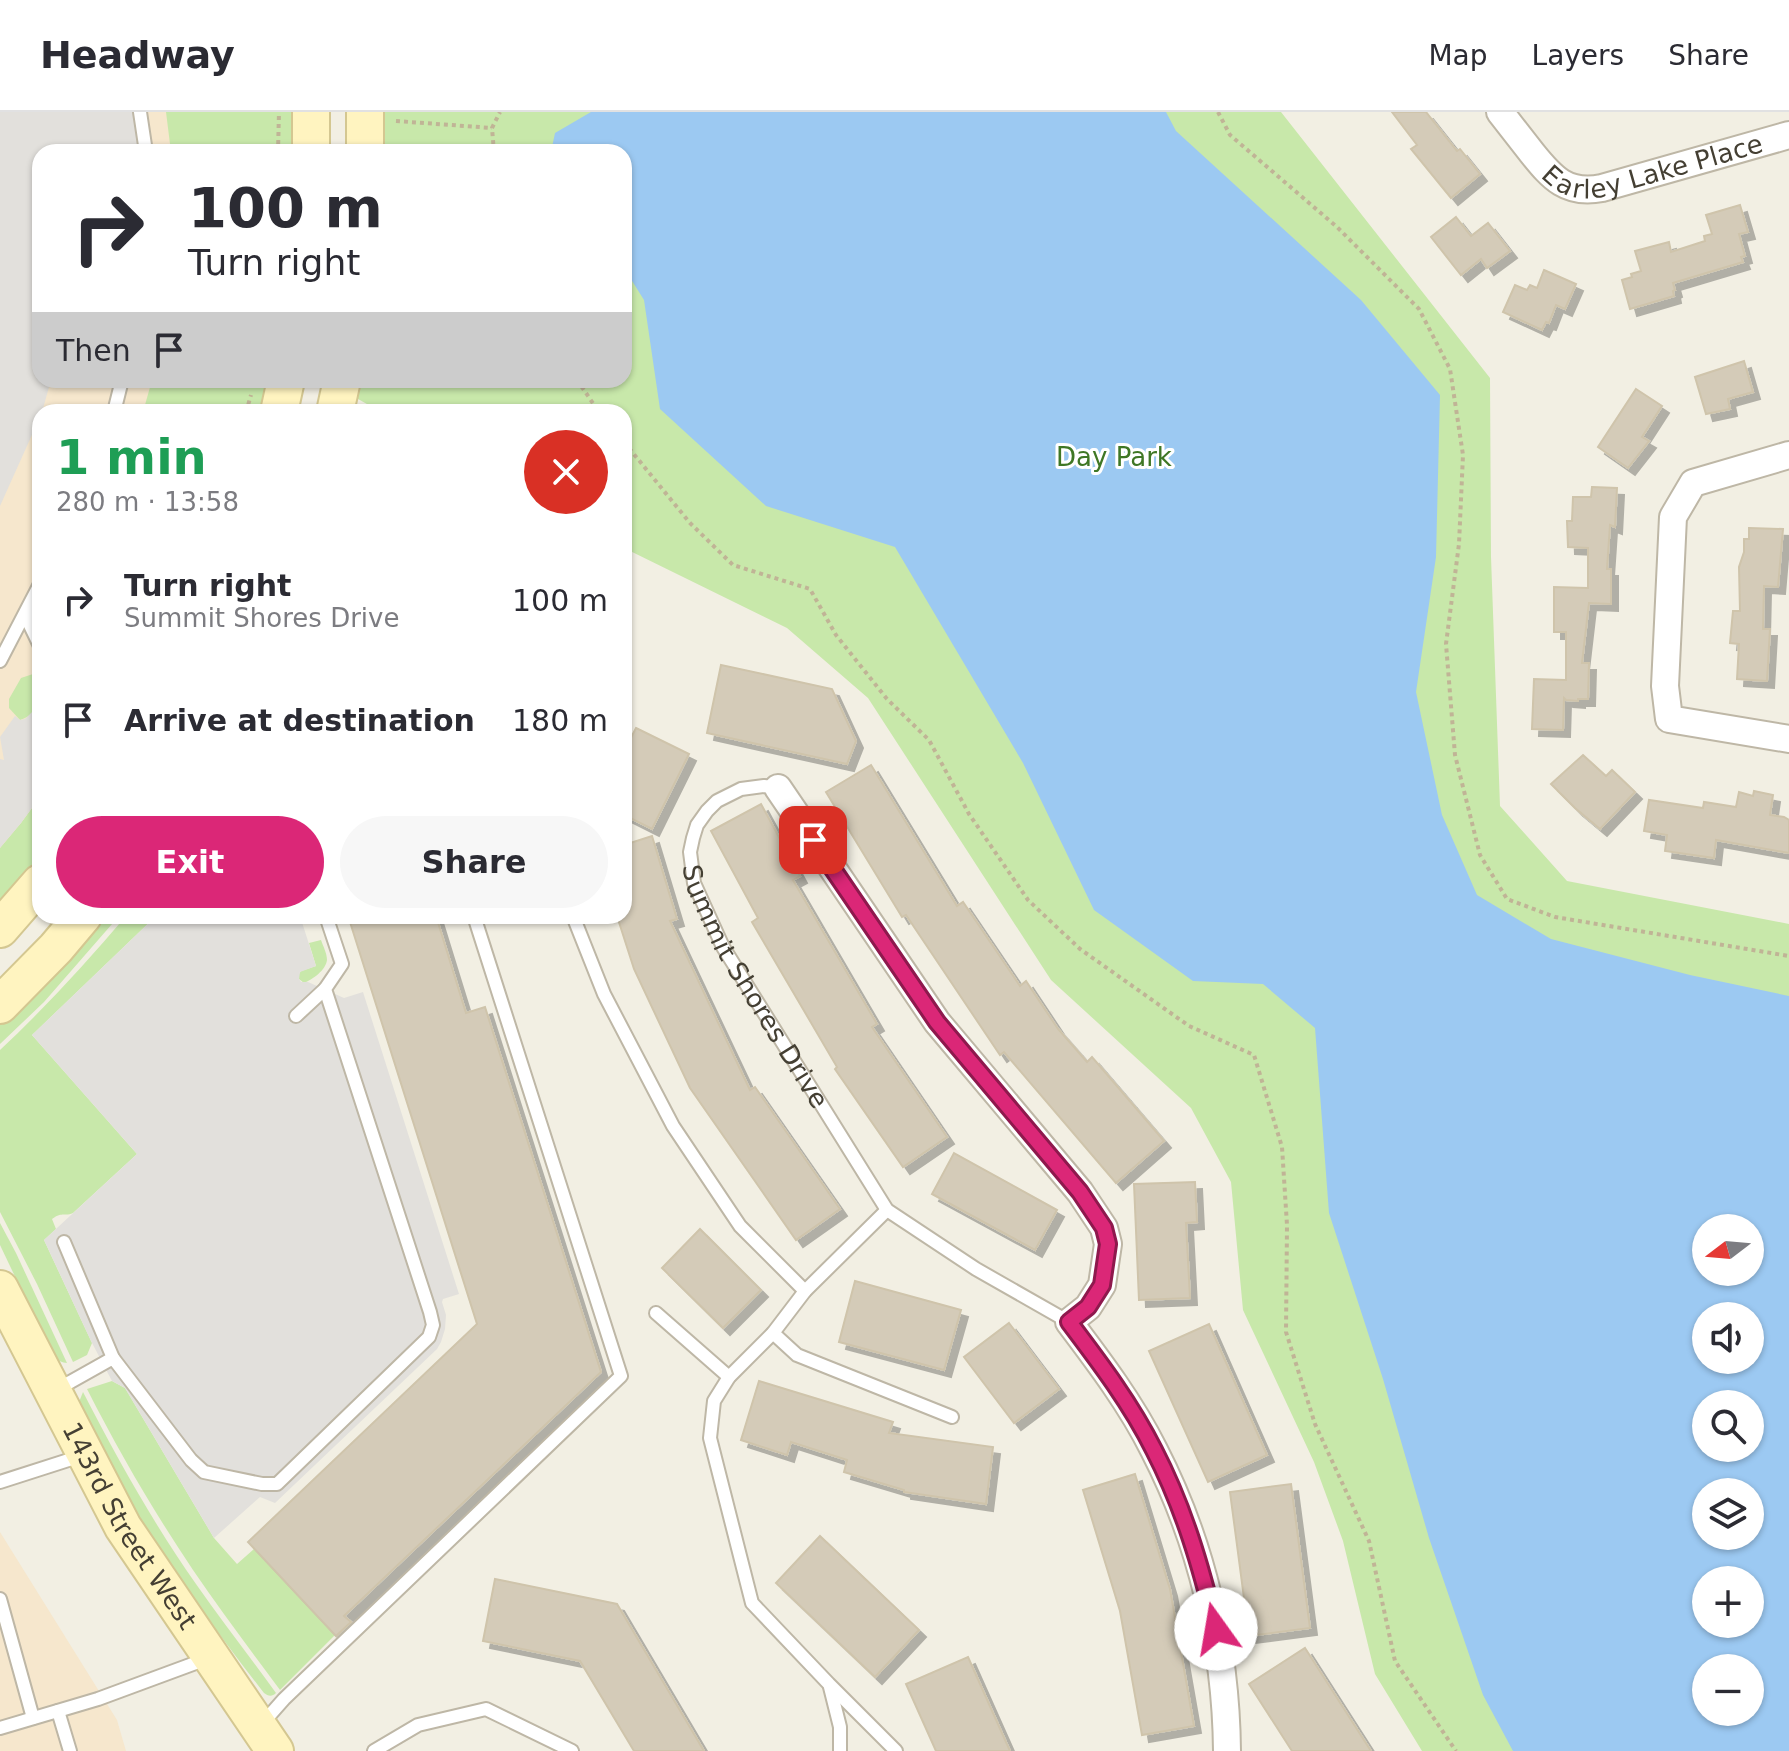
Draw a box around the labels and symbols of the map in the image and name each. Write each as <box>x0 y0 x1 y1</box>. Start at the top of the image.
street label: Earley Lake Place <box>1536 128 1766 205</box>
park label: Day Park <box>1056 442 1172 472</box>
pin <box>779 806 847 874</box>
street label: Summit Shores Drive <box>677 863 835 1113</box>
north arrow <box>1692 1214 1764 1286</box>
street label: 143rd Street West <box>56 1417 203 1635</box>
position arrow <box>1174 1587 1258 1671</box>

